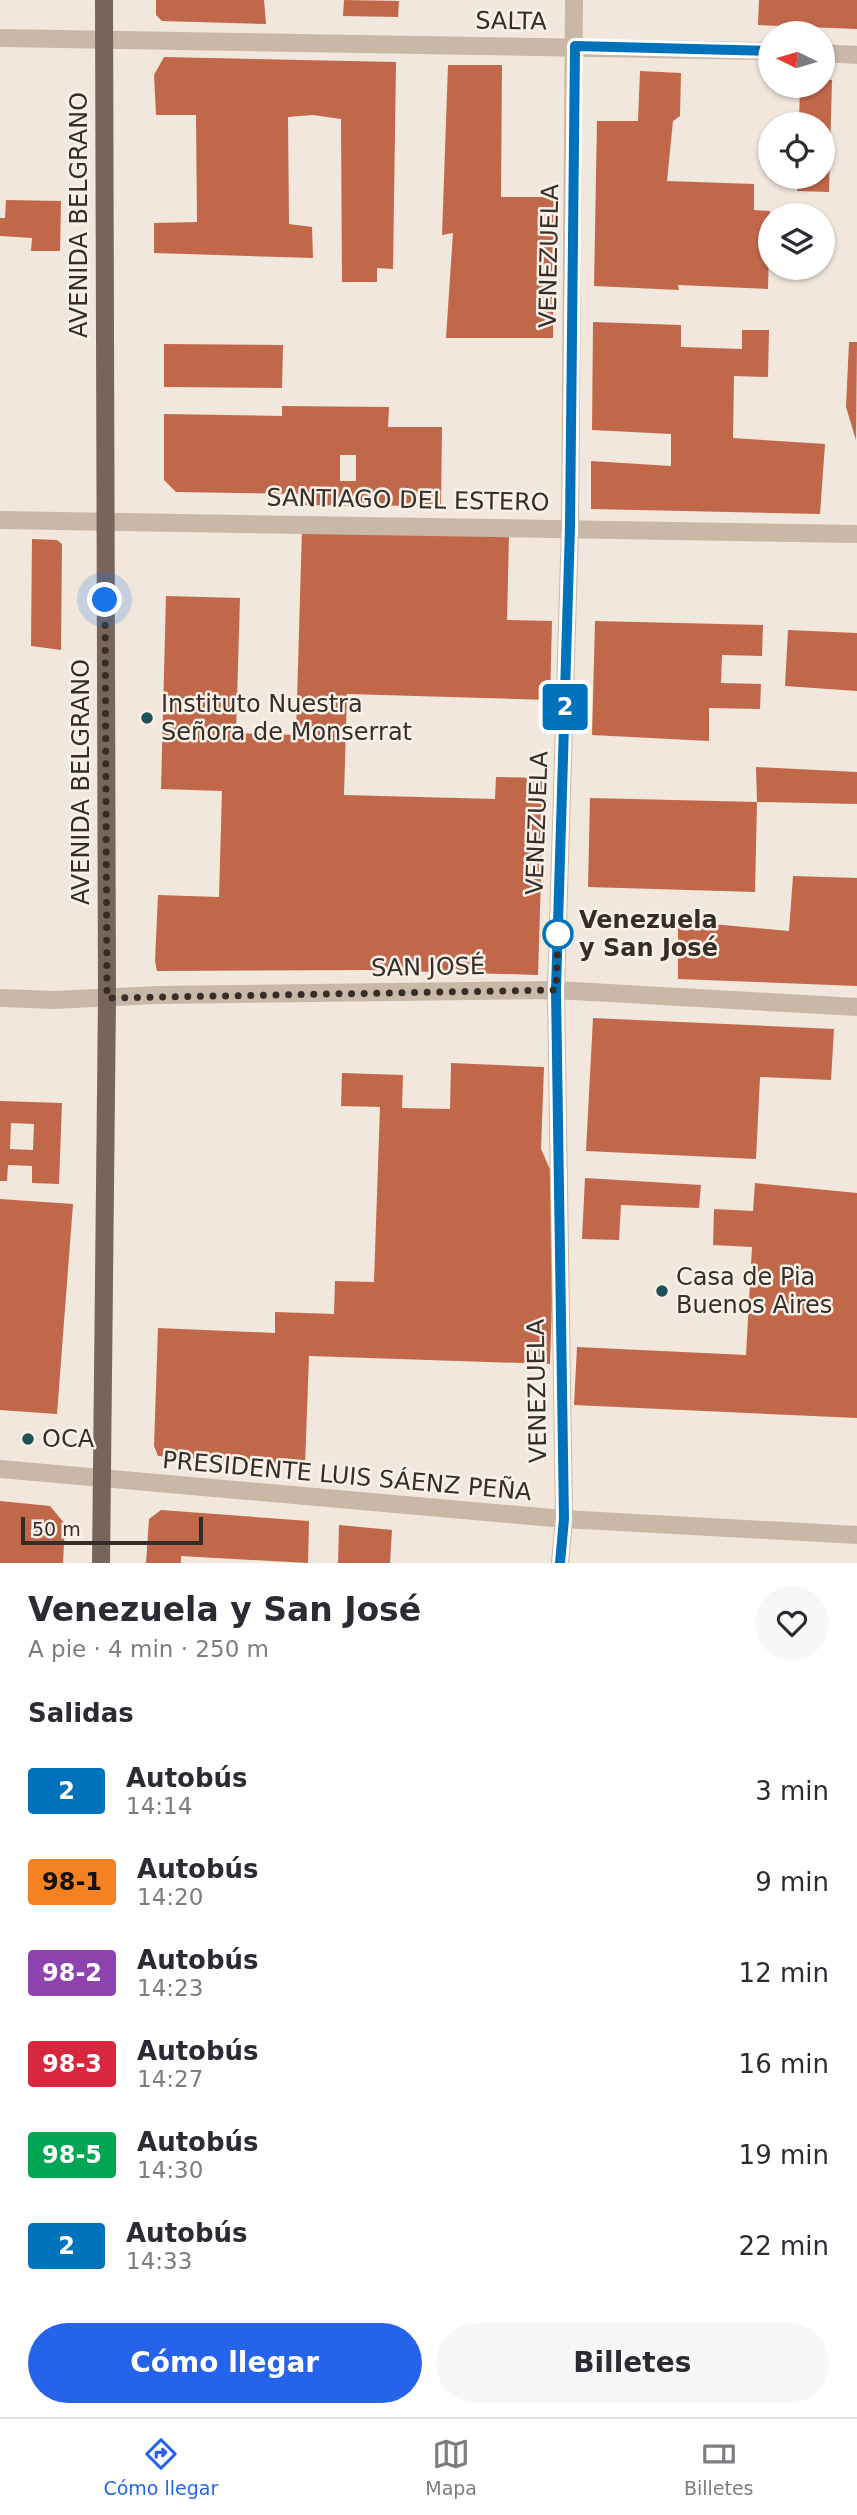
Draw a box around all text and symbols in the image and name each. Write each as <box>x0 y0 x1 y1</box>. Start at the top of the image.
street label: SALTA <box>475 6 548 36</box>
north arrow <box>758 21 835 98</box>
map controls <box>758 21 835 280</box>
street label: AVENIDA BELGRANO <box>65 92 93 338</box>
button: locate <box>758 112 835 189</box>
street label: VENEZUELA <box>534 183 564 328</box>
button: layers <box>758 203 835 280</box>
street label: SANTIAGO DEL ESTERO <box>266 484 550 516</box>
your location <box>87 582 122 617</box>
street label: AVENIDA BELGRANO <box>67 659 95 905</box>
line badge: 2 <box>542 684 588 730</box>
place label: Instituto Nuestra Señora de Monserrat <box>161 690 412 746</box>
text: 2 <box>557 693 573 721</box>
marker: Instituto Nuestra Señora de Monserrat <box>139 710 155 726</box>
street label: VENEZUELA <box>520 750 554 896</box>
place label: Venezuela y San José <box>579 906 718 962</box>
marker: Venezuela y San José <box>543 919 573 949</box>
street label: SAN JOSÉ <box>371 951 485 982</box>
place label: Casa de Pia Buenos Aires <box>676 1263 832 1319</box>
marker: Casa de Pia Buenos Aires <box>654 1283 670 1299</box>
street label: VENEZUELA <box>522 1318 552 1463</box>
place label: OCA <box>42 1425 95 1453</box>
marker: OCA <box>20 1431 36 1447</box>
street label: PRESIDENTE LUIS SÁENZ PEÑA <box>161 1444 534 1506</box>
scale bar <box>21 1514 203 1546</box>
text: 50 m <box>32 1518 81 1540</box>
button: heart <box>755 1586 829 1660</box>
text: Venezuela y San José <box>28 1590 421 1629</box>
text: A pie · 4 min · 250 m <box>28 1636 269 1662</box>
text: Salidas <box>28 1698 134 1728</box>
text: Autobús <box>126 1763 248 1793</box>
text: 3 min <box>755 1776 829 1806</box>
text: 2 <box>58 1777 75 1805</box>
text: 14:14 <box>126 1793 192 1819</box>
text: Autobús <box>137 1854 259 1884</box>
text: 9 min <box>755 1867 829 1897</box>
text: 98-1 <box>42 1868 102 1896</box>
text: 14:20 <box>137 1884 203 1910</box>
text: Autobús <box>137 1945 259 1975</box>
text: 12 min <box>739 1958 829 1988</box>
text: 98-2 <box>42 1959 102 1987</box>
text: 14:23 <box>137 1975 203 2001</box>
text: Autobús <box>137 2036 259 2066</box>
text: 16 min <box>739 2049 829 2079</box>
text: 98-3 <box>42 2050 102 2078</box>
text: 14:27 <box>137 2066 203 2092</box>
text: Autobús <box>137 2127 259 2157</box>
text: 19 min <box>739 2140 829 2170</box>
text: 98-5 <box>42 2141 102 2169</box>
text: 14:30 <box>137 2157 203 2183</box>
text: Autobús <box>126 2218 248 2248</box>
text: 22 min <box>739 2231 829 2261</box>
text: 2 <box>58 2232 75 2260</box>
text: 14:33 <box>126 2248 192 2274</box>
button: Cómo llegar <box>28 2323 422 2403</box>
button: Billetes <box>436 2323 829 2403</box>
tab: Cómo llegar <box>103 2435 218 2499</box>
tab: Mapa <box>425 2435 477 2499</box>
tab: Billetes <box>684 2435 754 2499</box>

